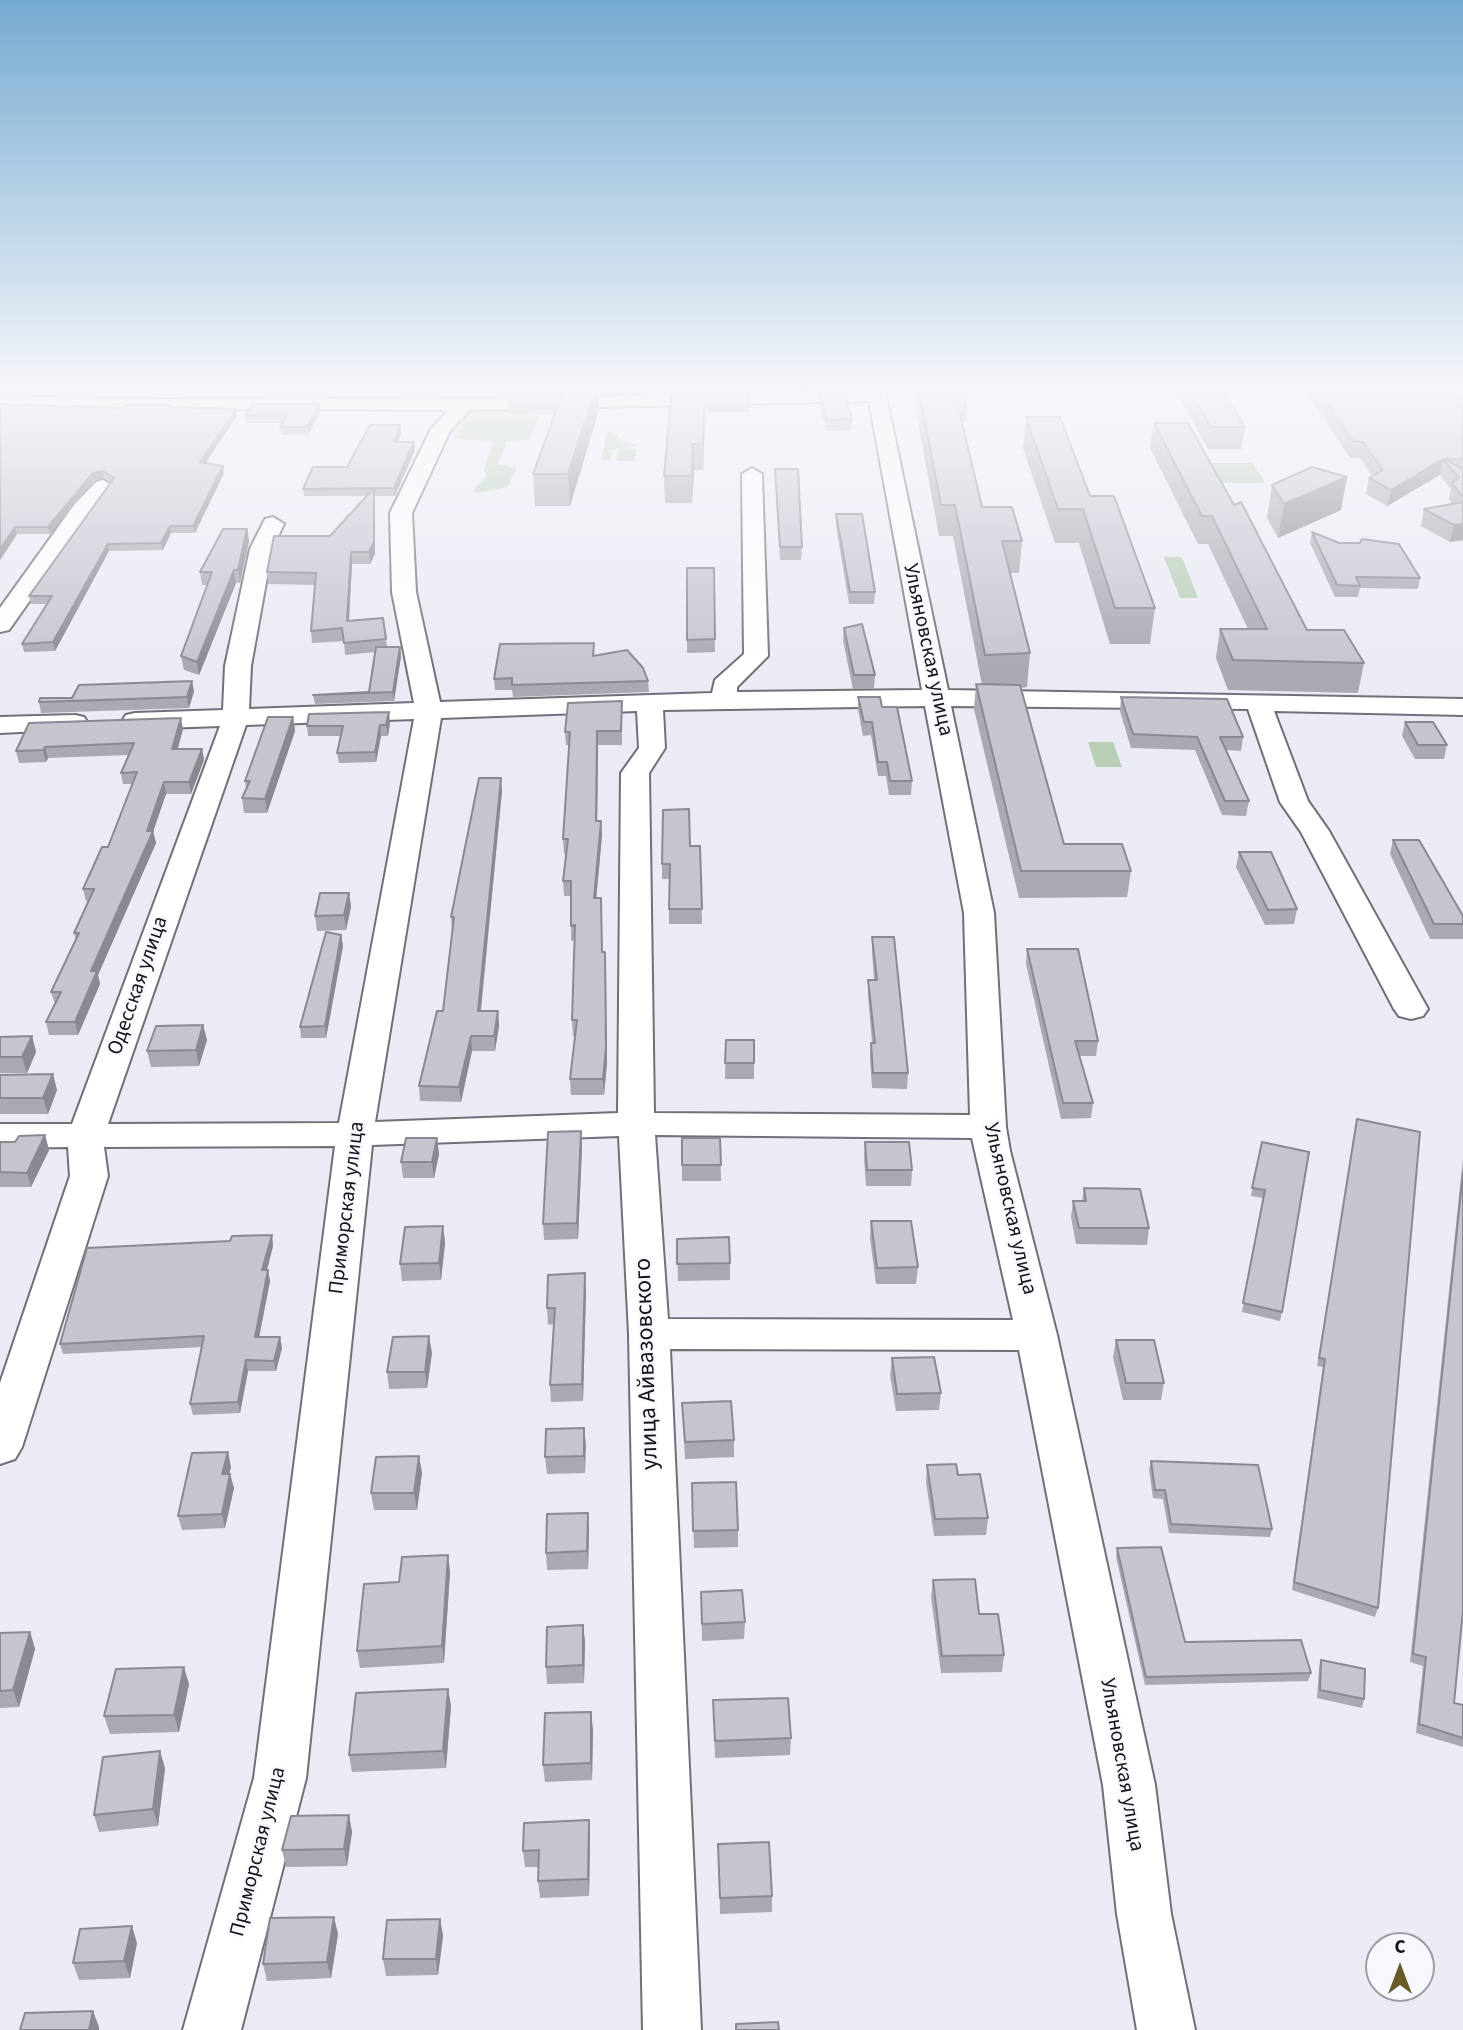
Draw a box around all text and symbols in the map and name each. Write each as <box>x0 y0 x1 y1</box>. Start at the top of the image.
street label: Ульяновская улица <box>896 562 958 738</box>
street label: Одесская улица <box>103 913 175 1059</box>
street label: Приморская улица <box>325 1120 371 1296</box>
street label: Ульяновская улица <box>977 1121 1041 1297</box>
street label: улица Айвазовского <box>630 1258 666 1470</box>
street label: Ульяновская улица <box>1093 1676 1149 1854</box>
street label: Приморская улица <box>226 1765 292 1939</box>
north arrow <box>1365 1932 1435 2002</box>
text: С <box>1394 1934 1406 1961</box>

